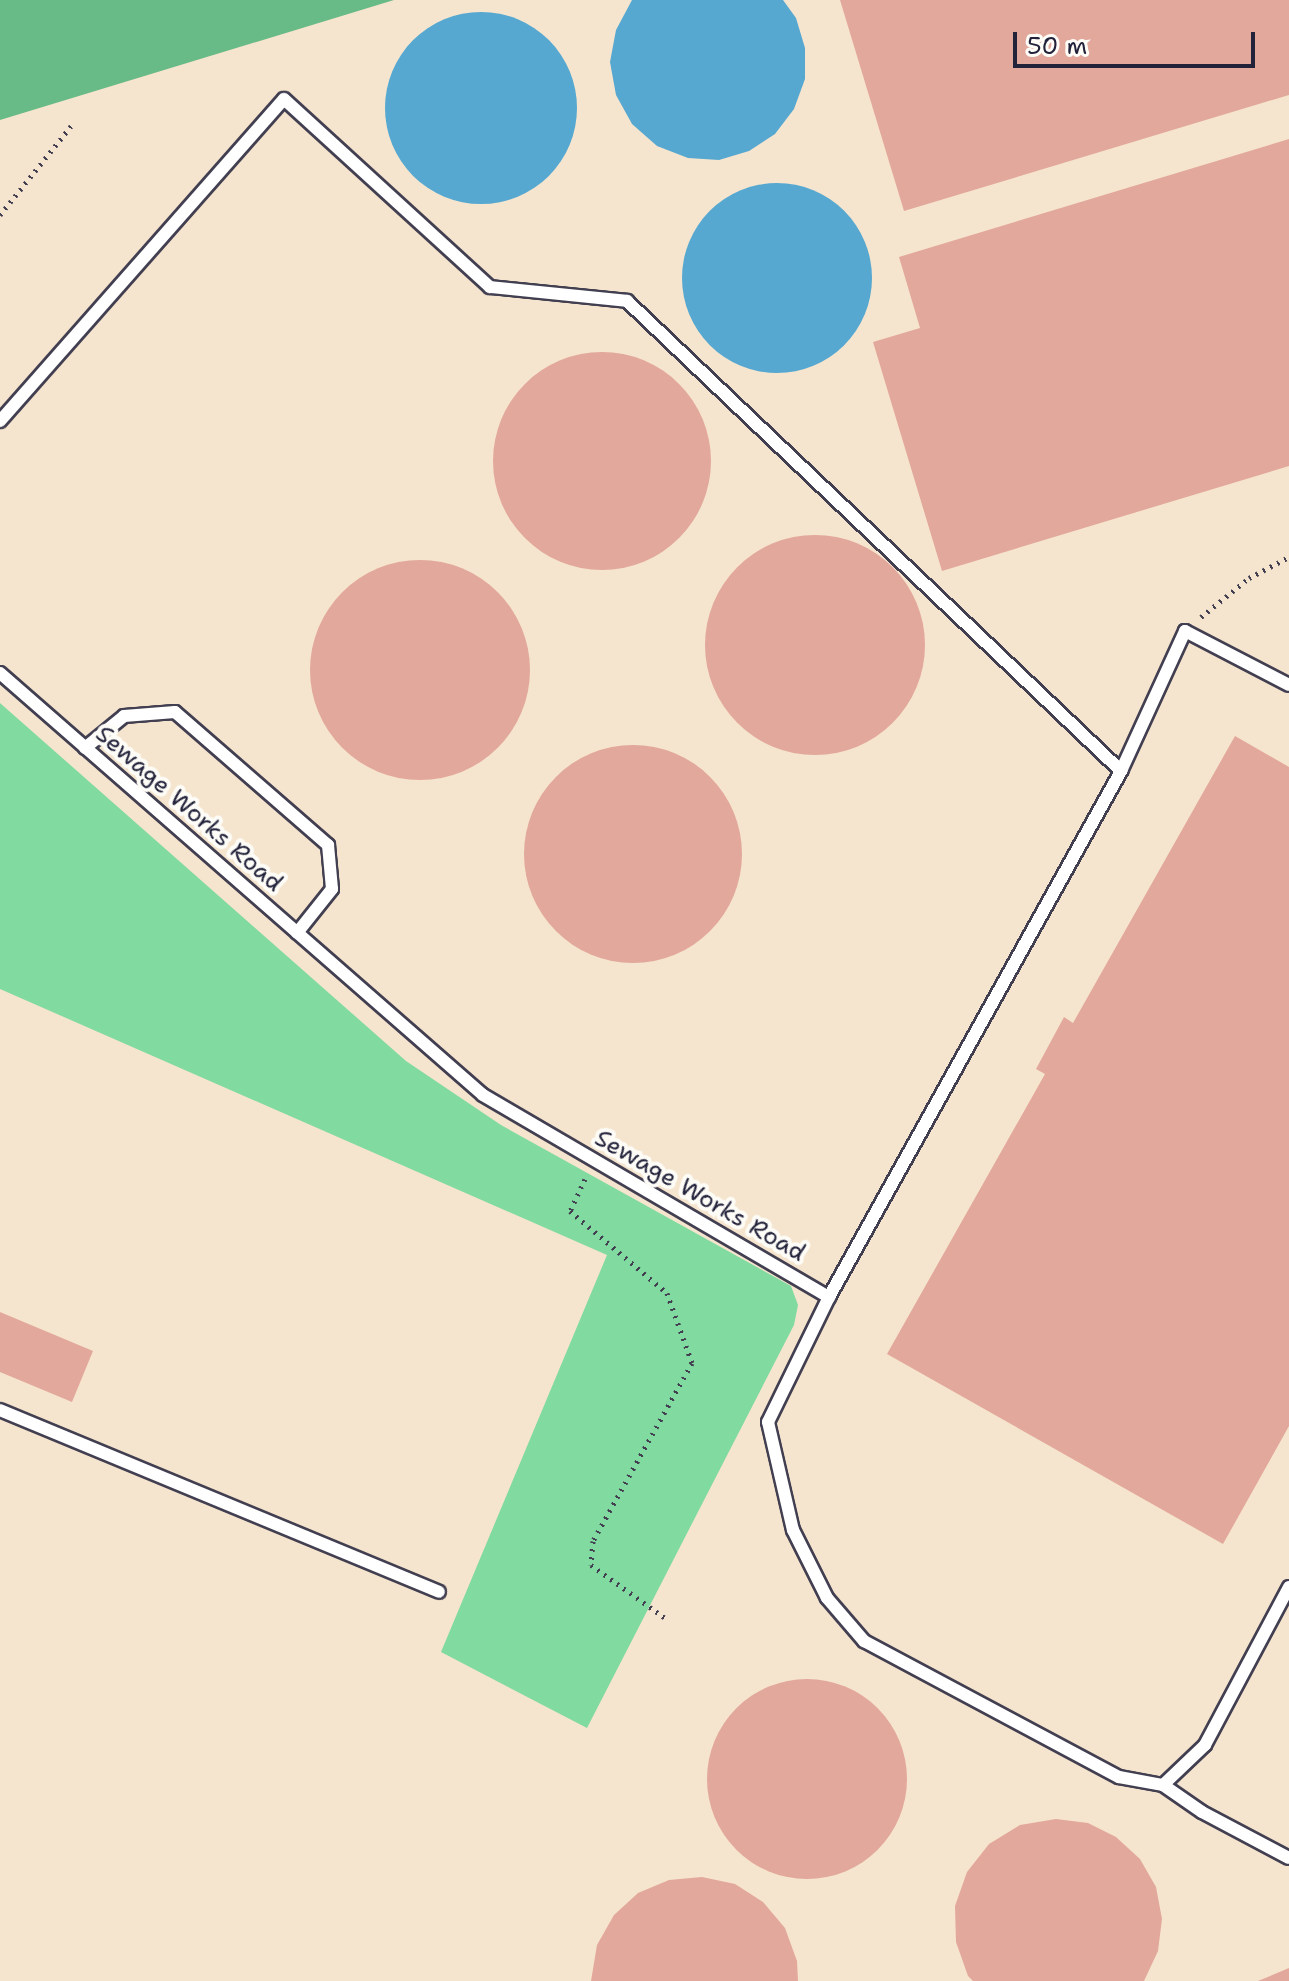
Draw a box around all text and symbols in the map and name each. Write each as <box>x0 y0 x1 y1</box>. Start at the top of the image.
scale bar <box>1017 16 1259 66</box>
text: 50 m <box>1027 30 1087 62</box>
street label: Sewage Works Road <box>90 720 288 898</box>
street label: Sewage Works Road <box>590 1124 810 1268</box>

